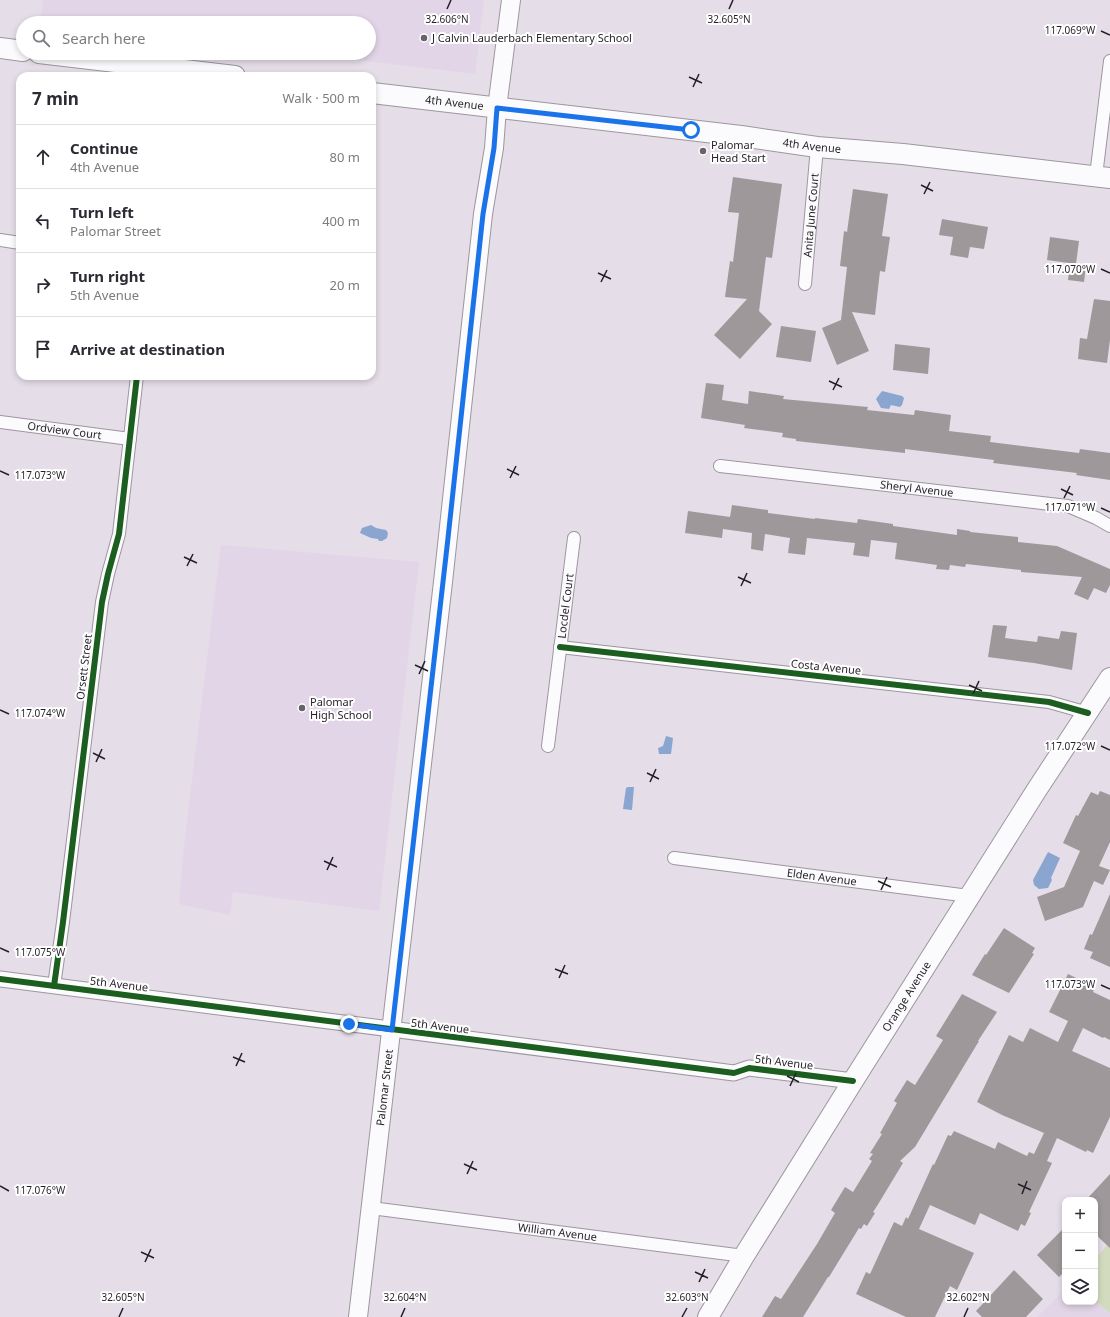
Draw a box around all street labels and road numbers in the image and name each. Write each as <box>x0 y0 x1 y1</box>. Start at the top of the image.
street label: 4th Avenue <box>425 91 484 113</box>
street label: 4th Avenue <box>782 134 842 156</box>
street label: Anita June Court <box>799 173 822 258</box>
street label: Ordview Court <box>27 418 102 442</box>
street label: Sheryl Avenue <box>879 476 954 500</box>
street label: Locdel Court <box>553 573 576 639</box>
street label: Orsett Street <box>72 633 95 701</box>
street label: Costa Avenue <box>790 655 862 678</box>
street label: Elden Avenue <box>786 865 858 888</box>
street label: Orange Avenue <box>878 958 934 1034</box>
street label: 5th Avenue <box>89 972 149 995</box>
street label: 5th Avenue <box>410 1014 470 1037</box>
street label: Palomar Street <box>372 1048 396 1127</box>
street label: 5th Avenue <box>754 1050 814 1073</box>
street label: William Avenue <box>517 1219 598 1244</box>

